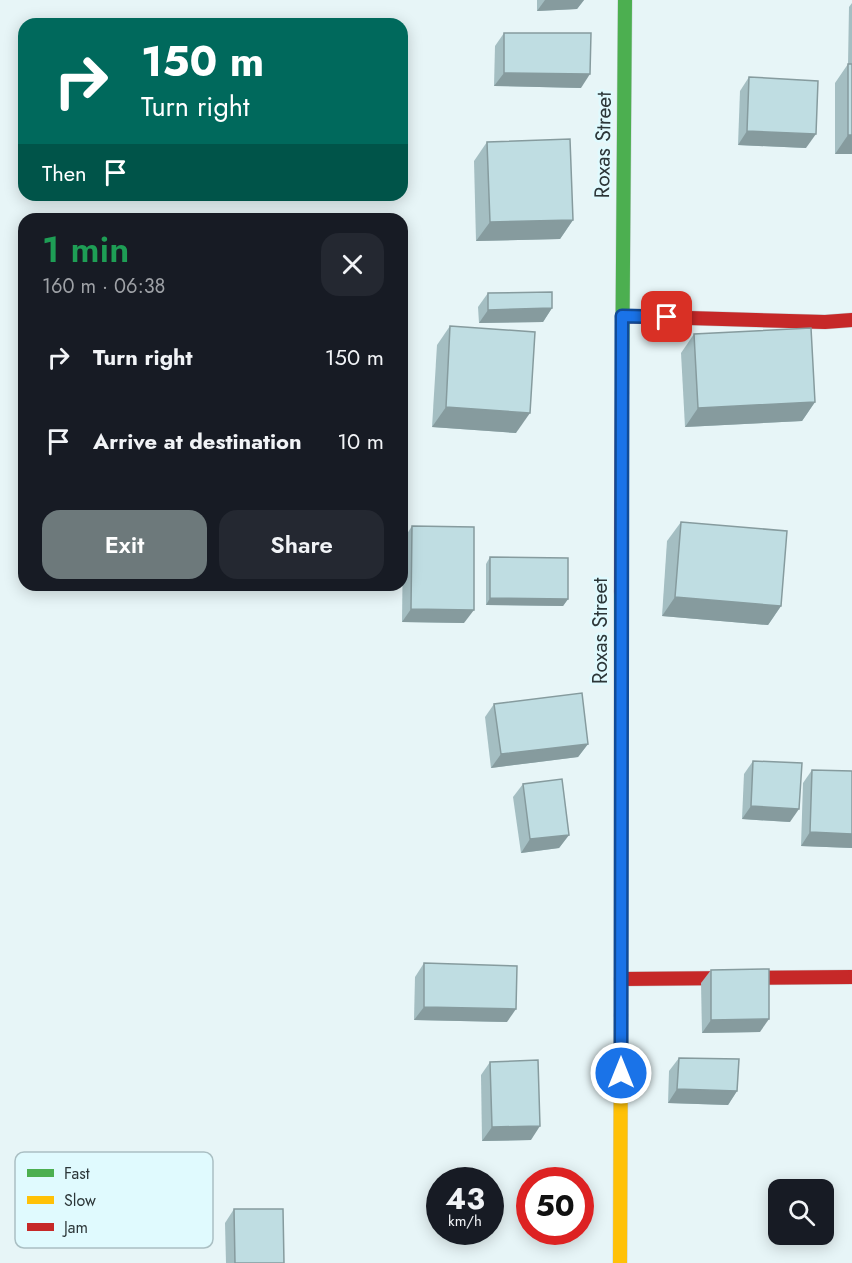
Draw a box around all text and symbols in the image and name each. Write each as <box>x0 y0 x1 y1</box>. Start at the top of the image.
text: 150 m <box>141 31 264 92</box>
icon: right <box>42 42 120 120</box>
text: Turn right <box>141 87 249 126</box>
street label: Roxas Street <box>587 91 619 199</box>
icon: arrive <box>99 156 132 189</box>
text: Then <box>42 157 87 189</box>
text: 1 min <box>42 223 129 275</box>
button: close <box>321 233 384 296</box>
text: 160 m · 06:38 <box>42 272 165 301</box>
pin <box>641 291 692 342</box>
icon: arrive <box>650 300 683 333</box>
icon: right <box>42 341 75 374</box>
text: Turn right <box>93 341 193 373</box>
text: 150 m <box>325 341 384 373</box>
icon: arrive <box>42 425 75 458</box>
text: Arrive at destination <box>93 425 302 457</box>
text: 10 m <box>337 425 384 457</box>
button: Exit <box>42 510 207 579</box>
button: Share <box>219 510 384 579</box>
street label: Roxas Street <box>585 578 615 684</box>
position arrow <box>589 1041 653 1105</box>
legend <box>15 1152 213 1248</box>
text: Fast <box>64 1162 90 1185</box>
speed limit sign: 50 <box>516 1167 594 1245</box>
text: 43 <box>445 1177 485 1220</box>
map controls <box>768 1179 834 1245</box>
button: search <box>768 1179 834 1245</box>
text: Slow <box>64 1189 96 1212</box>
text: km/h <box>448 1210 482 1232</box>
text: Jam <box>62 1216 88 1239</box>

